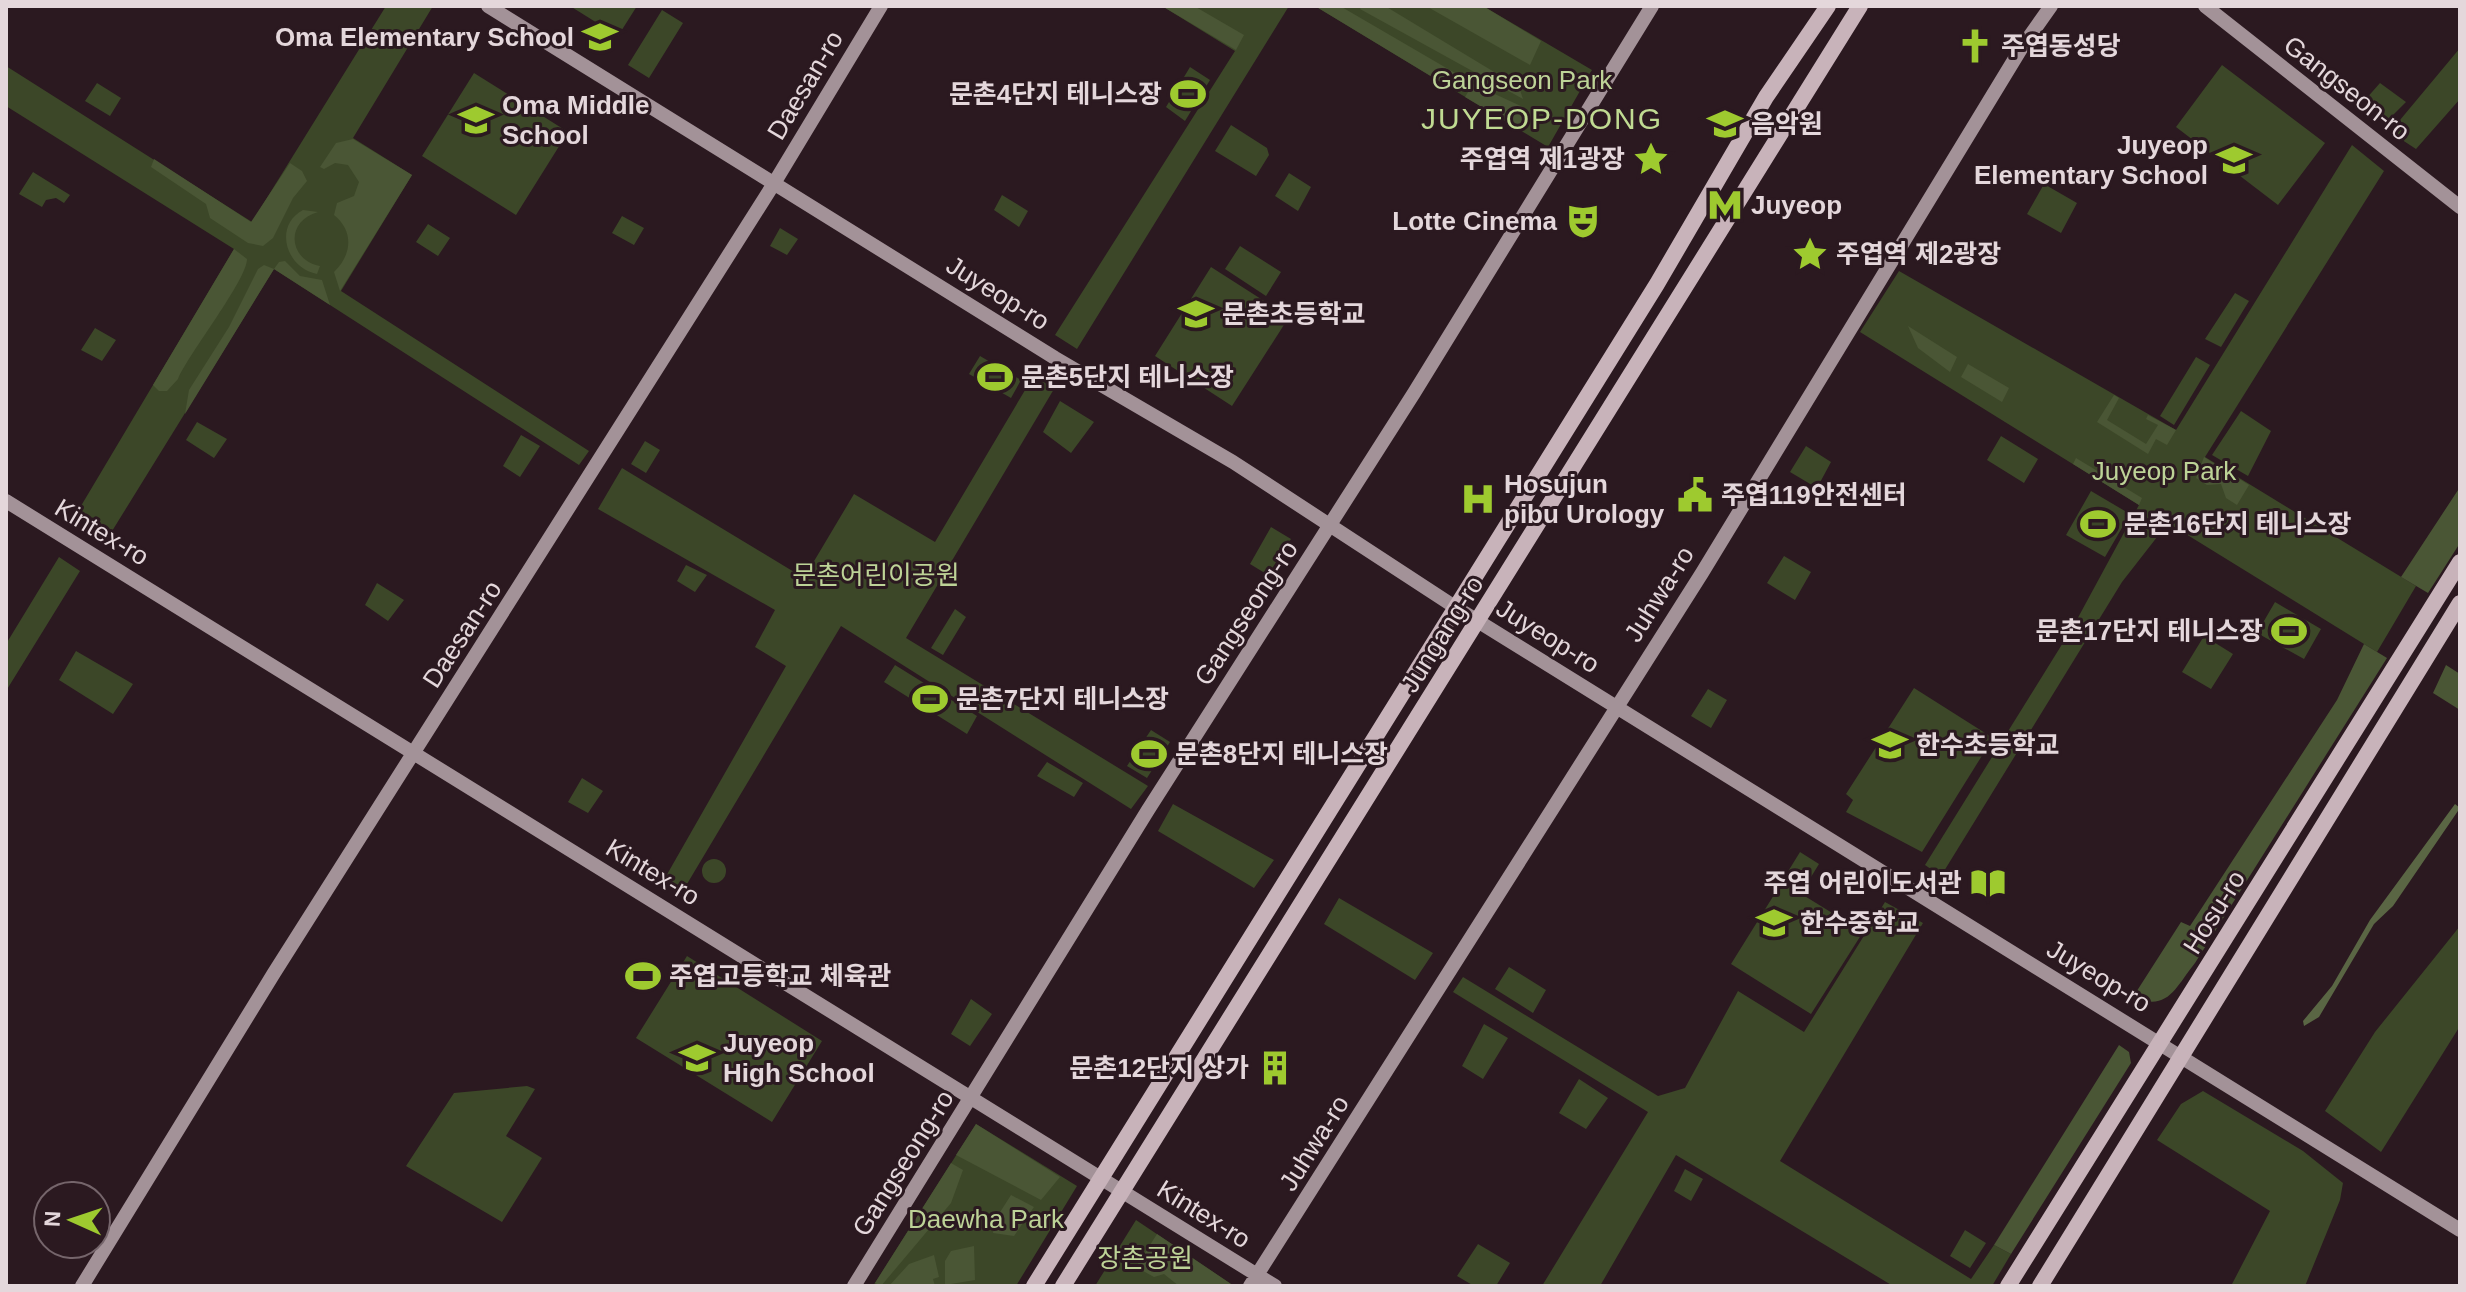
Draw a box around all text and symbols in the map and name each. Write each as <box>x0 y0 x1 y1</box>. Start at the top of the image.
school or university icon: Oma Elementary School <box>581 18 619 56</box>
place label: Oma Elementary School <box>275 22 574 52</box>
street label: Daesan-ro <box>761 25 849 145</box>
church icon: 주엽동성당 <box>1956 27 1994 65</box>
street label: Gangseon-ro <box>2278 29 2416 147</box>
place label: 주엽동성당 <box>2001 31 2121 61</box>
park label: Gangseon Park <box>1432 65 1613 95</box>
sports icon: 문촌4단지 테니스장 <box>1169 75 1207 113</box>
place label: 문촌4단지 테니스장 <box>949 79 1162 109</box>
place label: Oma Middle School <box>502 90 649 150</box>
school or university icon: Oma Middle School <box>457 101 495 139</box>
district label: JUYEOP-DONG <box>1421 102 1663 135</box>
school or university icon: 음악원 <box>1706 105 1744 143</box>
place label: 음악원 <box>1751 109 1823 139</box>
place label: Juyeop Elementary School <box>1974 130 2208 190</box>
place icon: 주엽역 제1광장 <box>1632 140 1670 178</box>
school or university icon: Juyeop Elementary School <box>2215 141 2253 179</box>
place label: 주엽역 제1광장 <box>1460 144 1625 174</box>
metro station icon: Juyeop <box>1706 186 1744 224</box>
place label: Juyeop <box>1751 190 1842 220</box>
theatre icon: Lotte Cinema <box>1564 202 1602 240</box>
place label: Lotte Cinema <box>1392 206 1558 236</box>
place icon: 주엽역 제2광장 <box>1791 235 1829 273</box>
place label: 주엽역 제2광장 <box>1836 239 2001 269</box>
street label: Juyeop-ro <box>941 250 1055 336</box>
school or university icon: 문촌초등학교 <box>1177 295 1215 333</box>
place label: 문촌초등학교 <box>1222 299 1366 329</box>
sports icon: 문촌5단지 테니스장 <box>976 358 1014 396</box>
place label: 문촌5단지 테니스장 <box>1021 362 1234 392</box>
park label: Juyeop Park <box>2092 456 2237 486</box>
place label: Hosujun pibu Urology <box>1504 469 1665 529</box>
public building icon: 주엽119안전센터 <box>1676 476 1714 514</box>
hospital icon: Hosujun pibu Urology <box>1459 480 1497 518</box>
place label: 주엽119안전센터 <box>1721 480 1906 510</box>
street label: Kintex-ro <box>50 492 154 572</box>
sports icon: 문촌16단지 테니스장 <box>2079 505 2117 543</box>
place label: 문촌16단지 테니스장 <box>2124 509 2352 539</box>
street label: Gangseong-ro <box>1188 535 1304 691</box>
street label: Juhwa-ro <box>1618 541 1700 647</box>
park label: 문촌어린이공원 <box>792 560 960 590</box>
street label: Jungang-ro <box>1394 570 1490 698</box>
street label: Daesan-ro <box>416 575 508 693</box>
street label: Juyeop-ro <box>1491 593 1605 679</box>
sports icon: 문촌17단지 테니스장 <box>2270 612 2308 650</box>
place label: 문촌17단지 테니스장 <box>2035 616 2263 646</box>
sports icon: 문촌7단지 테니스장 <box>911 680 949 718</box>
place label: 문촌7단지 테니스장 <box>956 684 1169 714</box>
school or university icon: 한수초등학교 <box>1871 726 1909 764</box>
place label: 한수초등학교 <box>1916 730 2060 760</box>
sports icon: 문촌8단지 테니스장 <box>1130 735 1168 773</box>
place label: 문촌8단지 테니스장 <box>1175 739 1388 769</box>
street label: Kintex-ro <box>601 832 705 912</box>
library icon: 주엽 어린이도서관 <box>1969 864 2007 902</box>
street label: Hosu-ro <box>2177 865 2251 959</box>
place label: 주엽 어린이도서관 <box>1763 868 1962 898</box>
school or university icon: 한수중학교 <box>1755 904 1793 942</box>
place label: 한수중학교 <box>1800 908 1920 938</box>
street label: Juyeop-ro <box>2042 933 2156 1019</box>
sports icon: 주엽고등학교 체육관 <box>624 957 662 995</box>
place label: 주엽고등학교 체육관 <box>669 961 892 991</box>
place label: Juyeop High School <box>723 1028 875 1088</box>
school or university icon: Juyeop High School <box>678 1039 716 1077</box>
building icon: 문촌12단지 상가 <box>1256 1049 1294 1087</box>
place label: 문촌12단지 상가 <box>1069 1053 1249 1083</box>
street label: Gangseong-ro <box>846 1085 960 1241</box>
street label: Juhwa-ro <box>1273 1090 1355 1196</box>
street label: Kintex-ro <box>1152 1174 1256 1254</box>
north arrow <box>32 1180 112 1260</box>
park label: Daewha Park <box>908 1204 1065 1234</box>
text: N <box>40 1210 65 1228</box>
park label: 장촌공원 <box>1097 1243 1193 1273</box>

